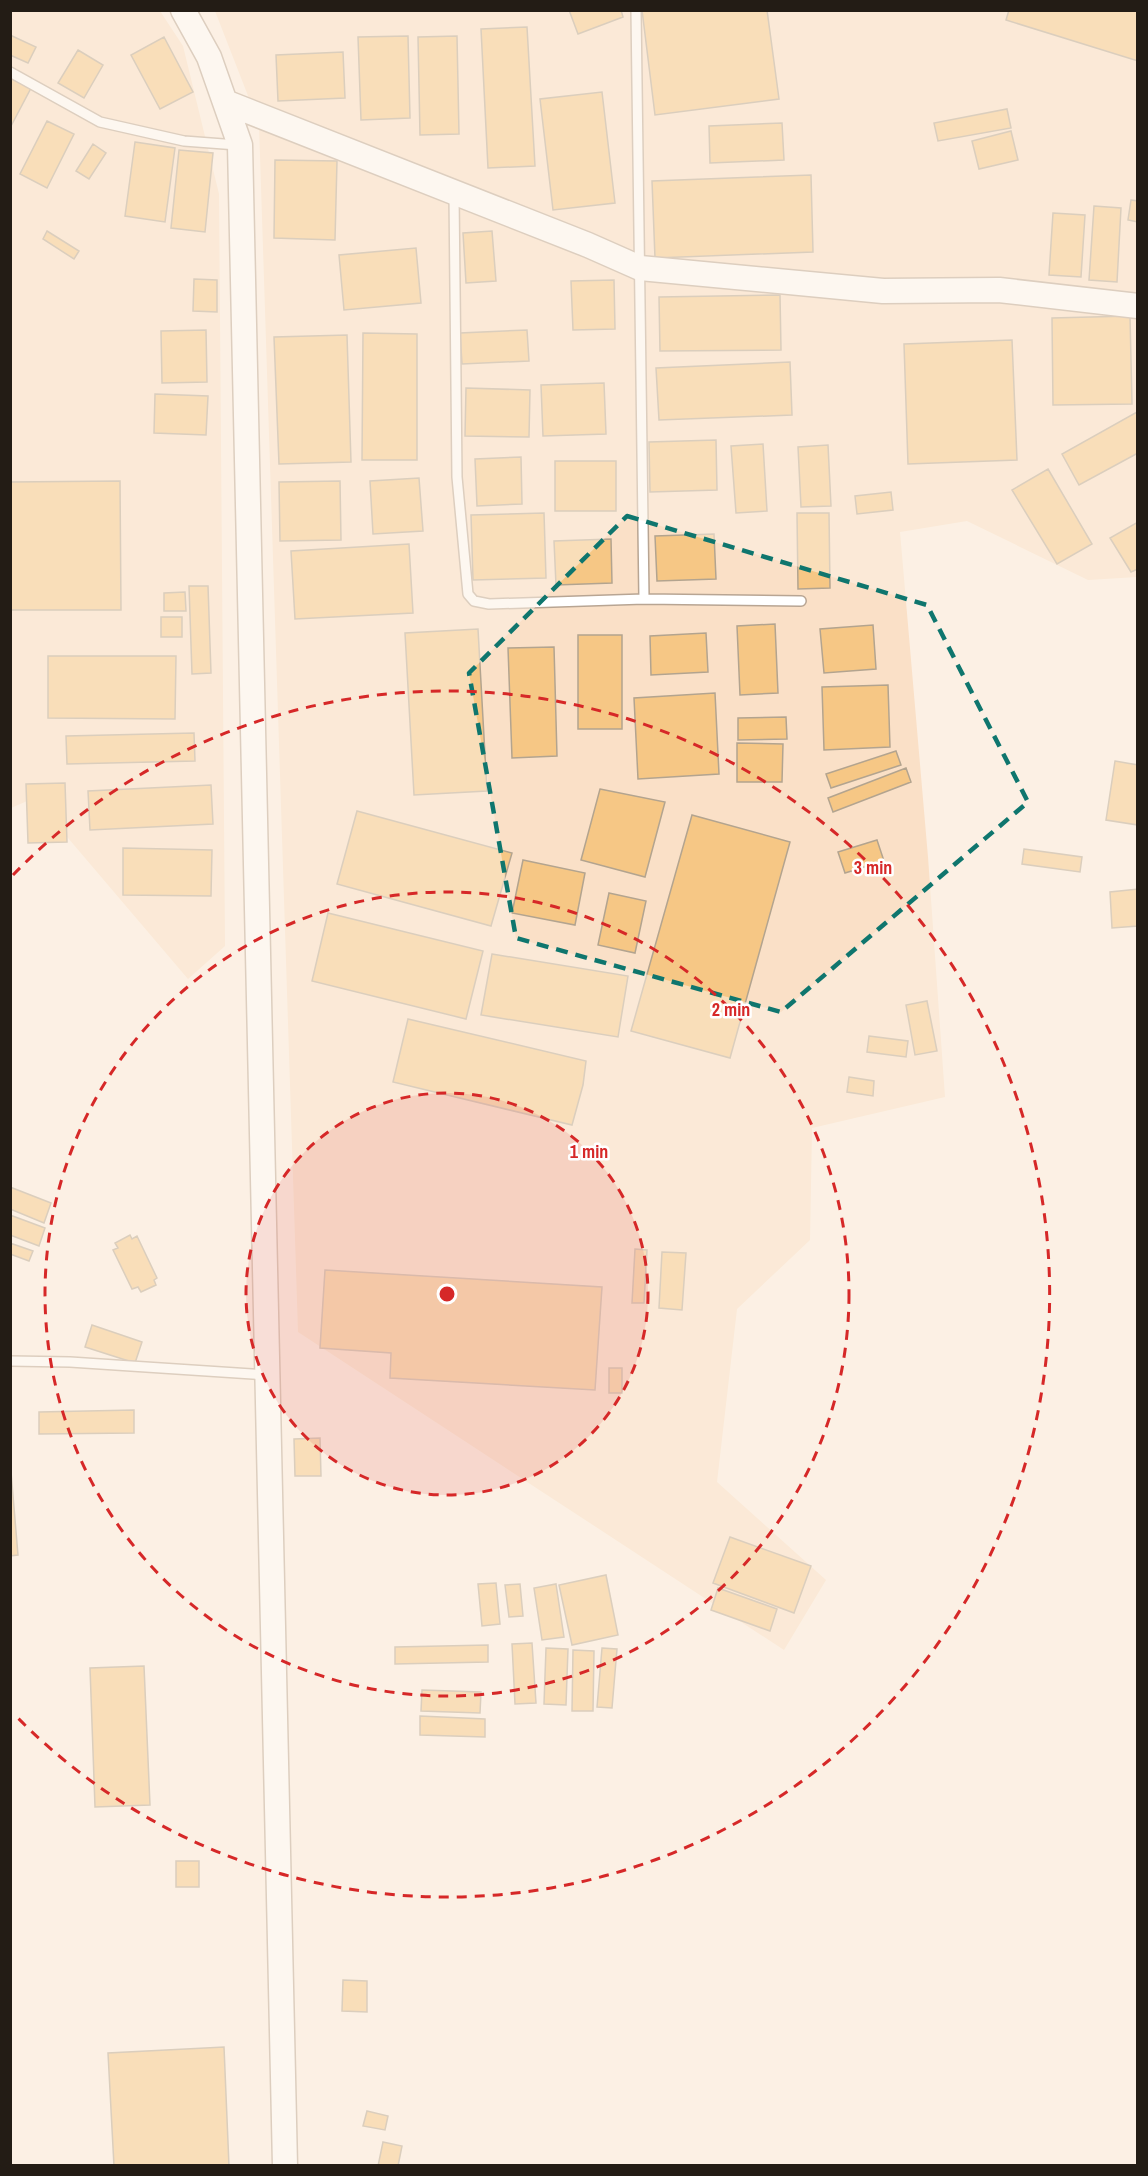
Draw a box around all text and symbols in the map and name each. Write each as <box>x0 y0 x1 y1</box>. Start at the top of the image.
text: 3 min <box>854 855 892 880</box>
text: 2 min <box>712 997 750 1022</box>
text: 1 min <box>570 1139 608 1164</box>
centre of rings <box>437 1284 457 1304</box>

